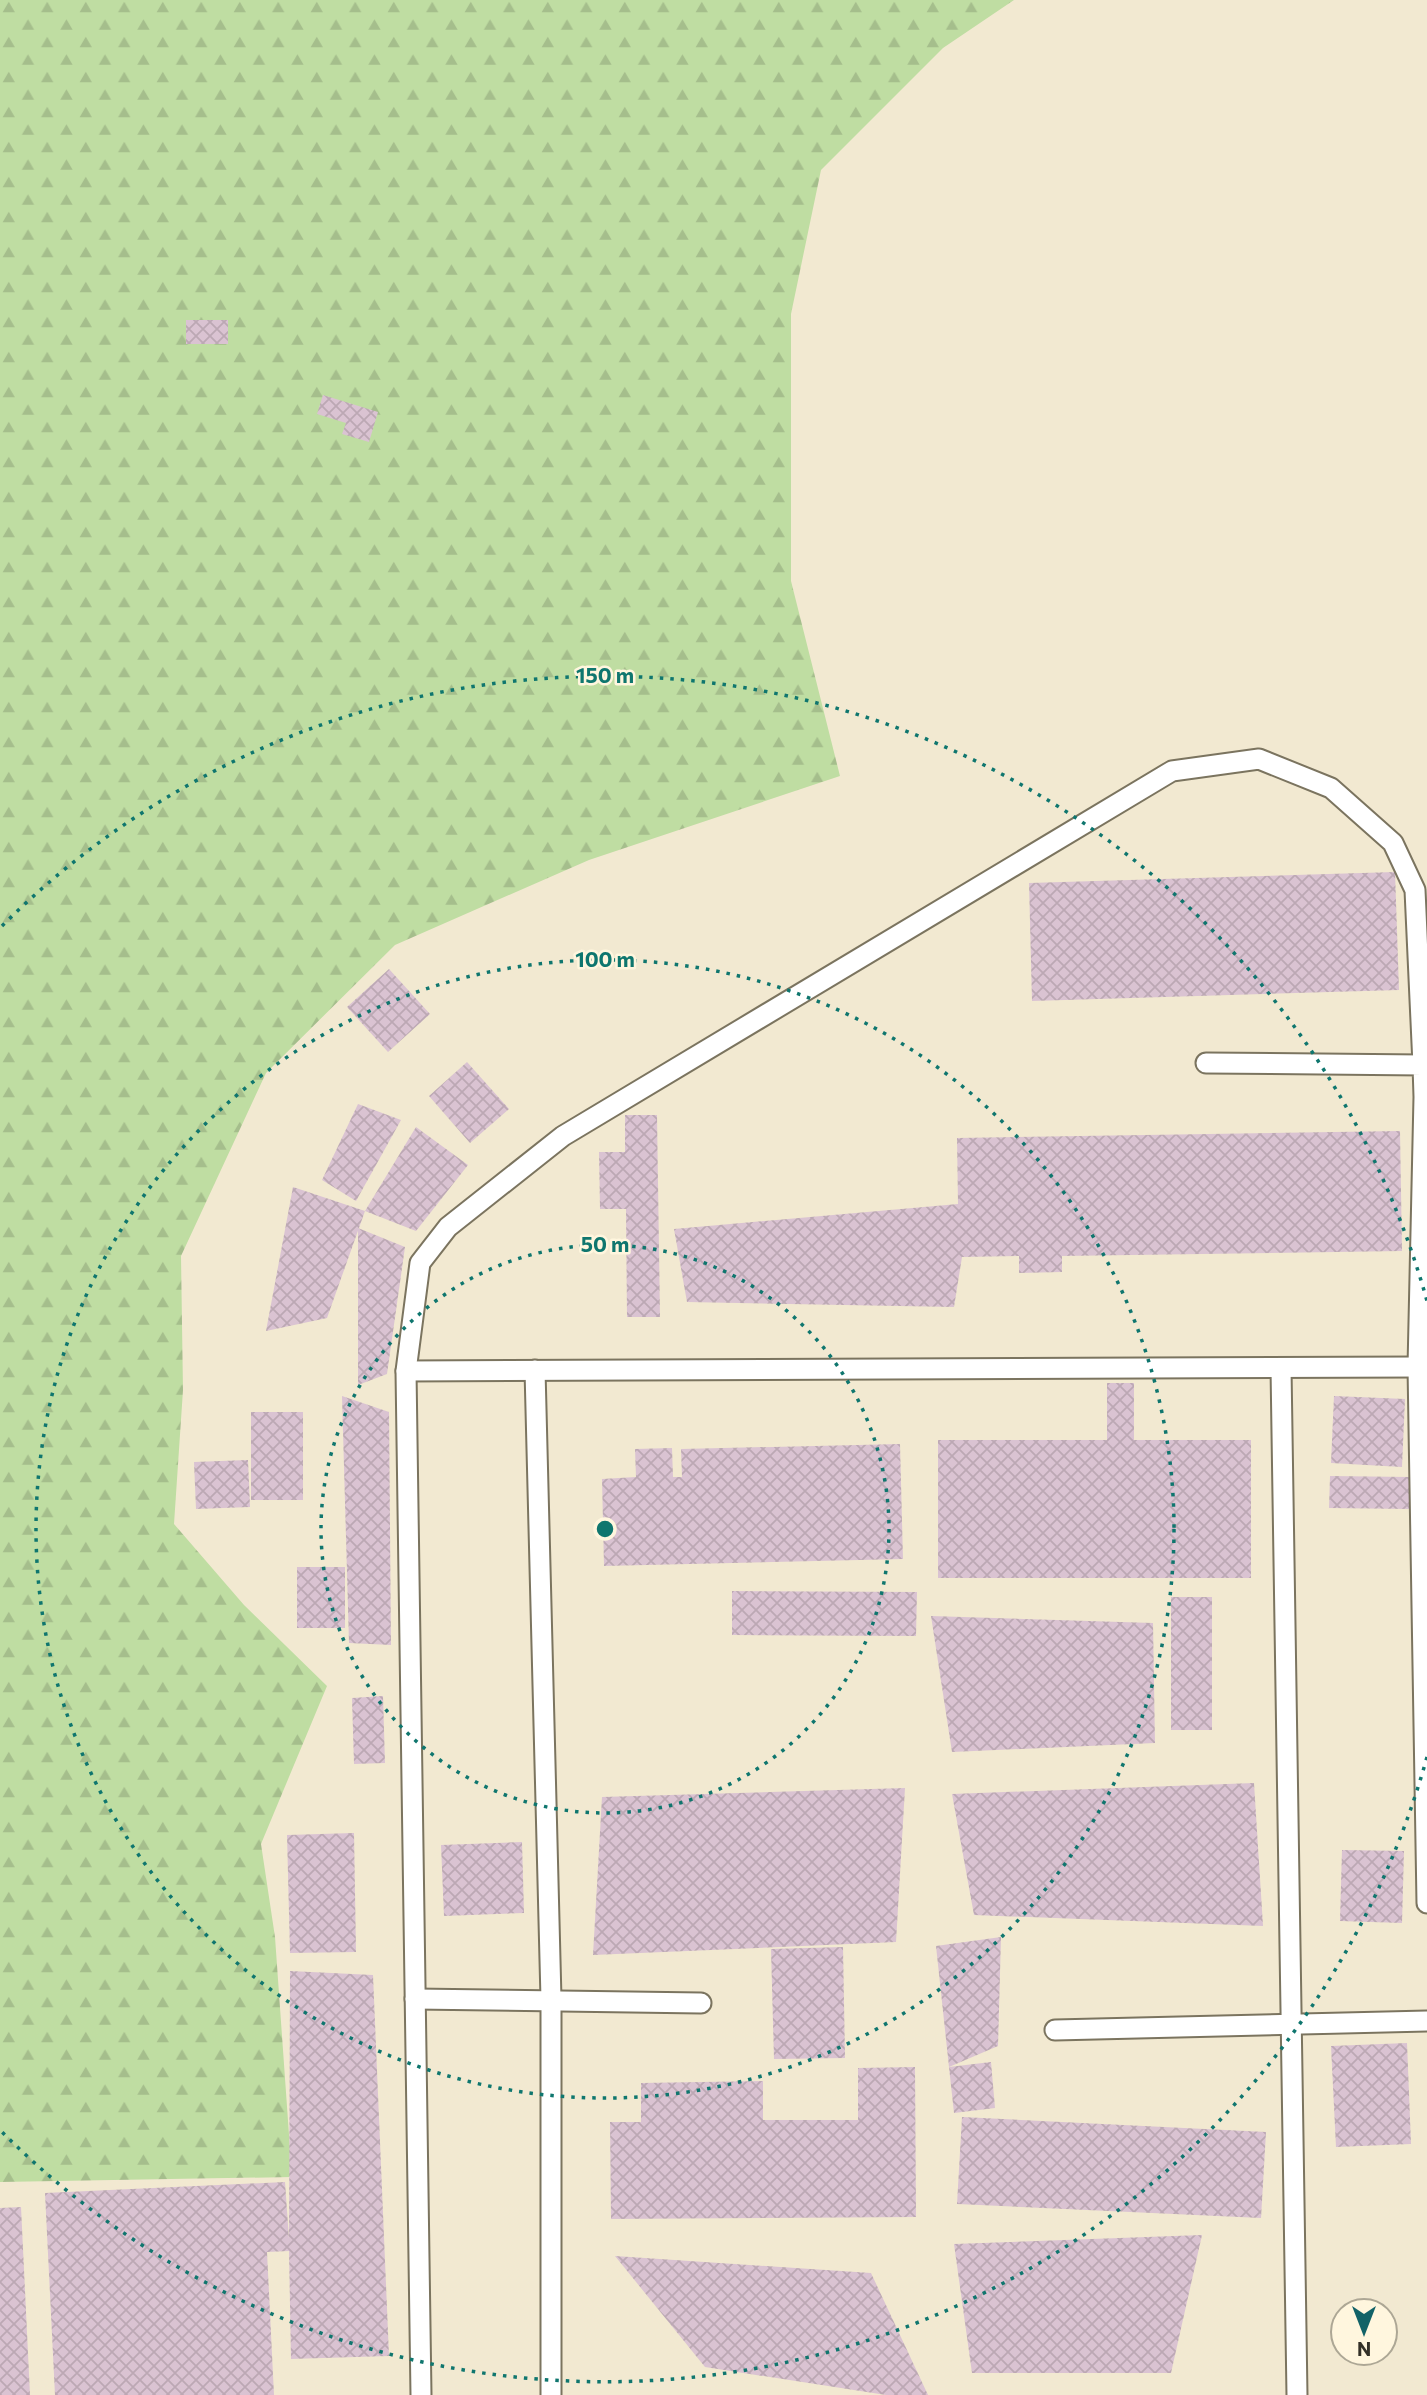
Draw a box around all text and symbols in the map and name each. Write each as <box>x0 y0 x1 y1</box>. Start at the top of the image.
text: 150 m <box>576 662 634 687</box>
text: 100 m <box>575 946 635 971</box>
text: 50 m <box>581 1231 629 1256</box>
centre of rings <box>593 1517 617 1541</box>
north arrow <box>1329 2297 1399 2367</box>
text: N <box>1357 2338 1371 2361</box>

